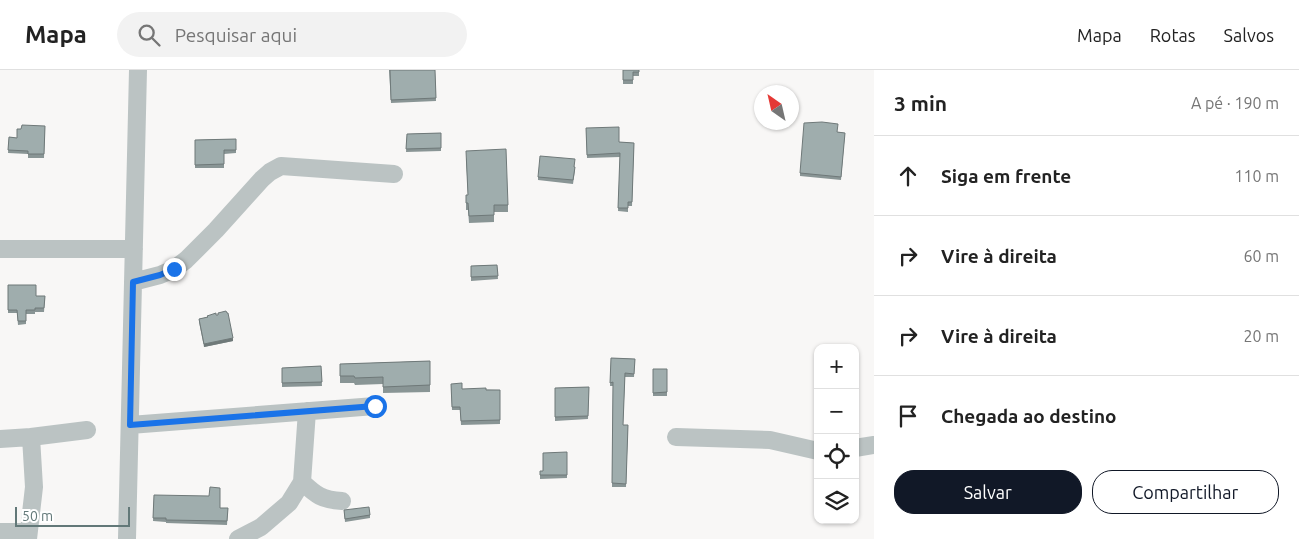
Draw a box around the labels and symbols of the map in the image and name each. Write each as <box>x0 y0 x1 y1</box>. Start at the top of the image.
north arrow <box>754 85 799 130</box>
route end <box>163 258 186 281</box>
route start <box>364 395 387 418</box>
scale bar <box>15 504 130 527</box>

